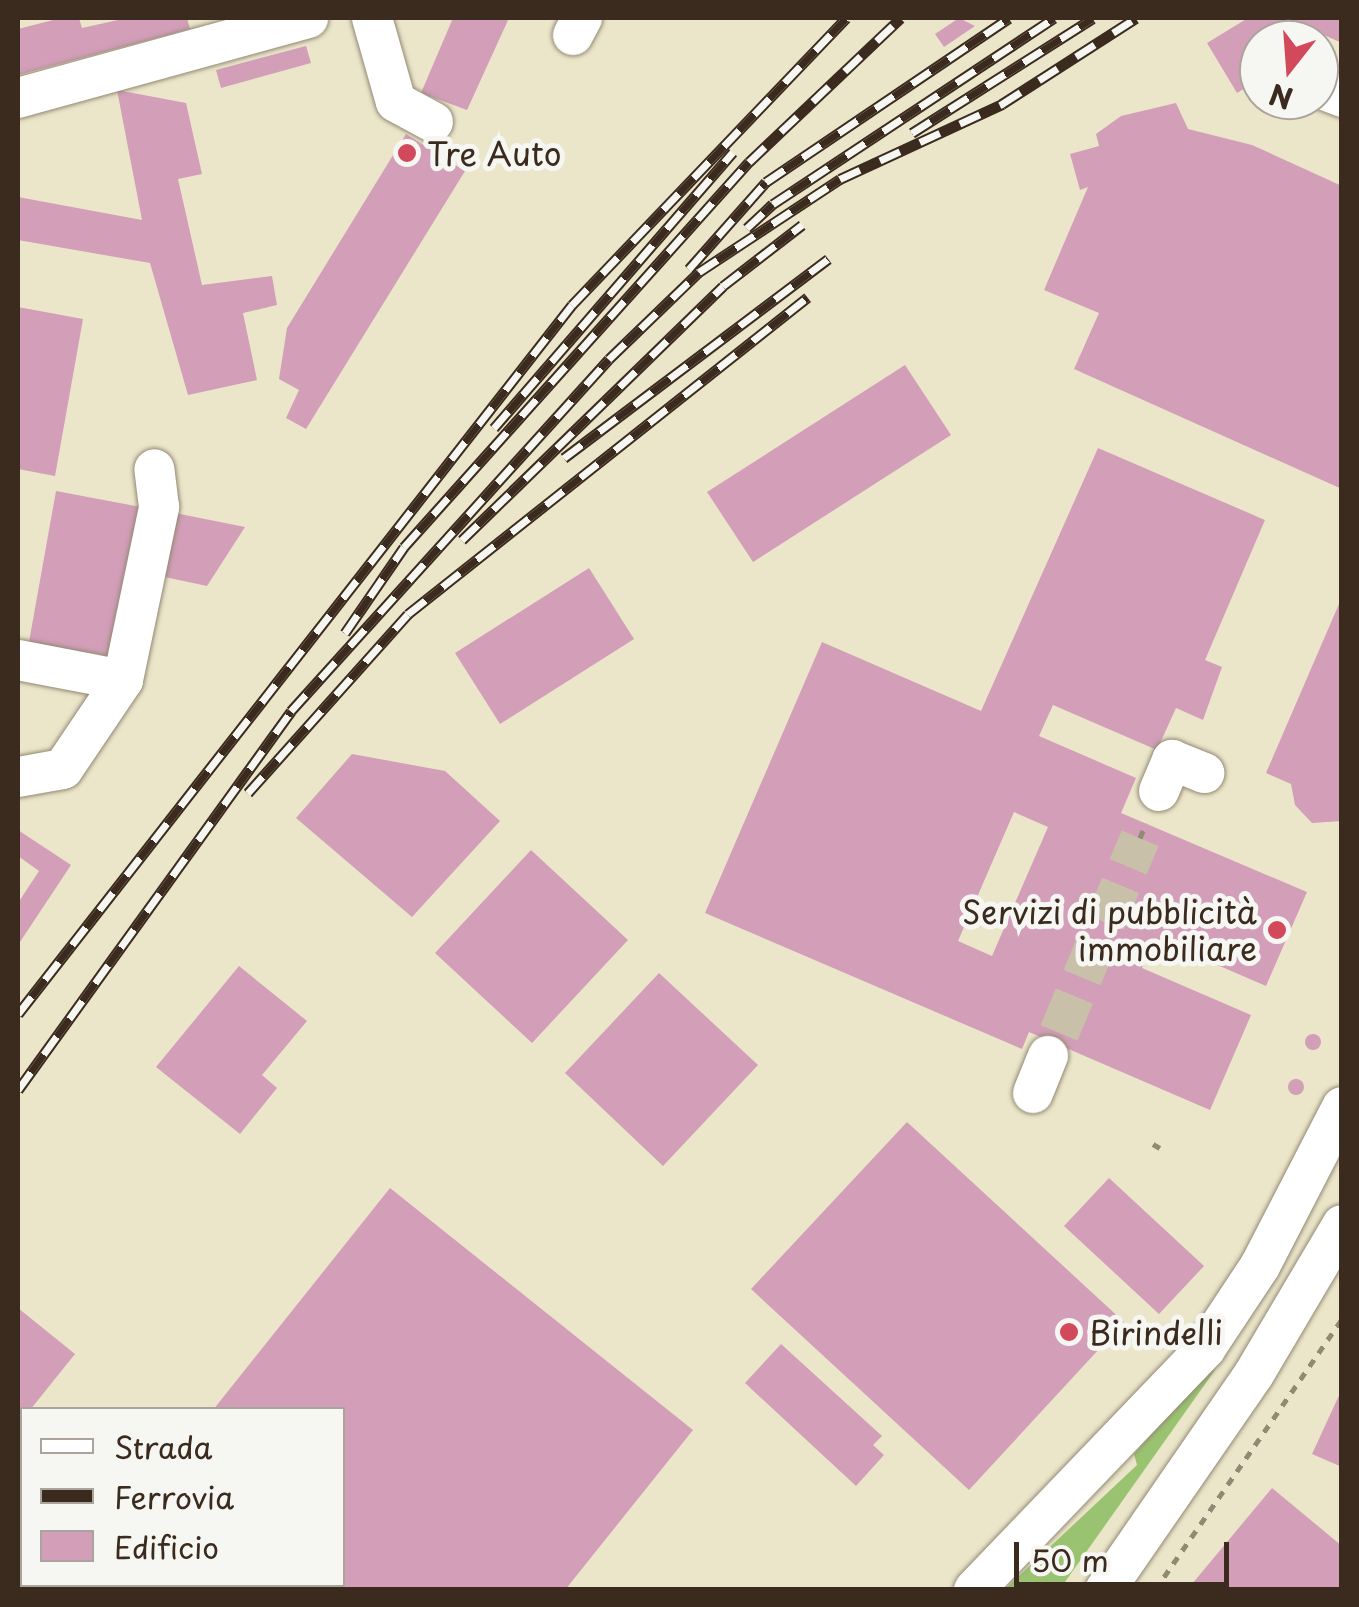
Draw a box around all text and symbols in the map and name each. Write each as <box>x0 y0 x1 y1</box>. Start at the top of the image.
north arrow <box>1239 20 1339 120</box>
text: N <box>1264 73 1298 121</box>
place label: Tre Auto <box>427 134 562 172</box>
marker: Tre Auto <box>396 142 418 164</box>
place label: Servizi di pubblicità immobiliare <box>958 893 1257 968</box>
marker: Servizi di pubblicità immobiliare <box>1266 919 1288 941</box>
place label: Birindelli <box>1089 1313 1223 1351</box>
marker: Birindelli <box>1058 1321 1080 1343</box>
legend <box>20 1407 345 1587</box>
text: Strada <box>114 1424 213 1469</box>
text: Ferrovia <box>114 1474 234 1519</box>
scale bar <box>1019 1522 1234 1584</box>
text: Edificio <box>114 1524 219 1569</box>
text: 50 m <box>1031 1537 1109 1582</box>

